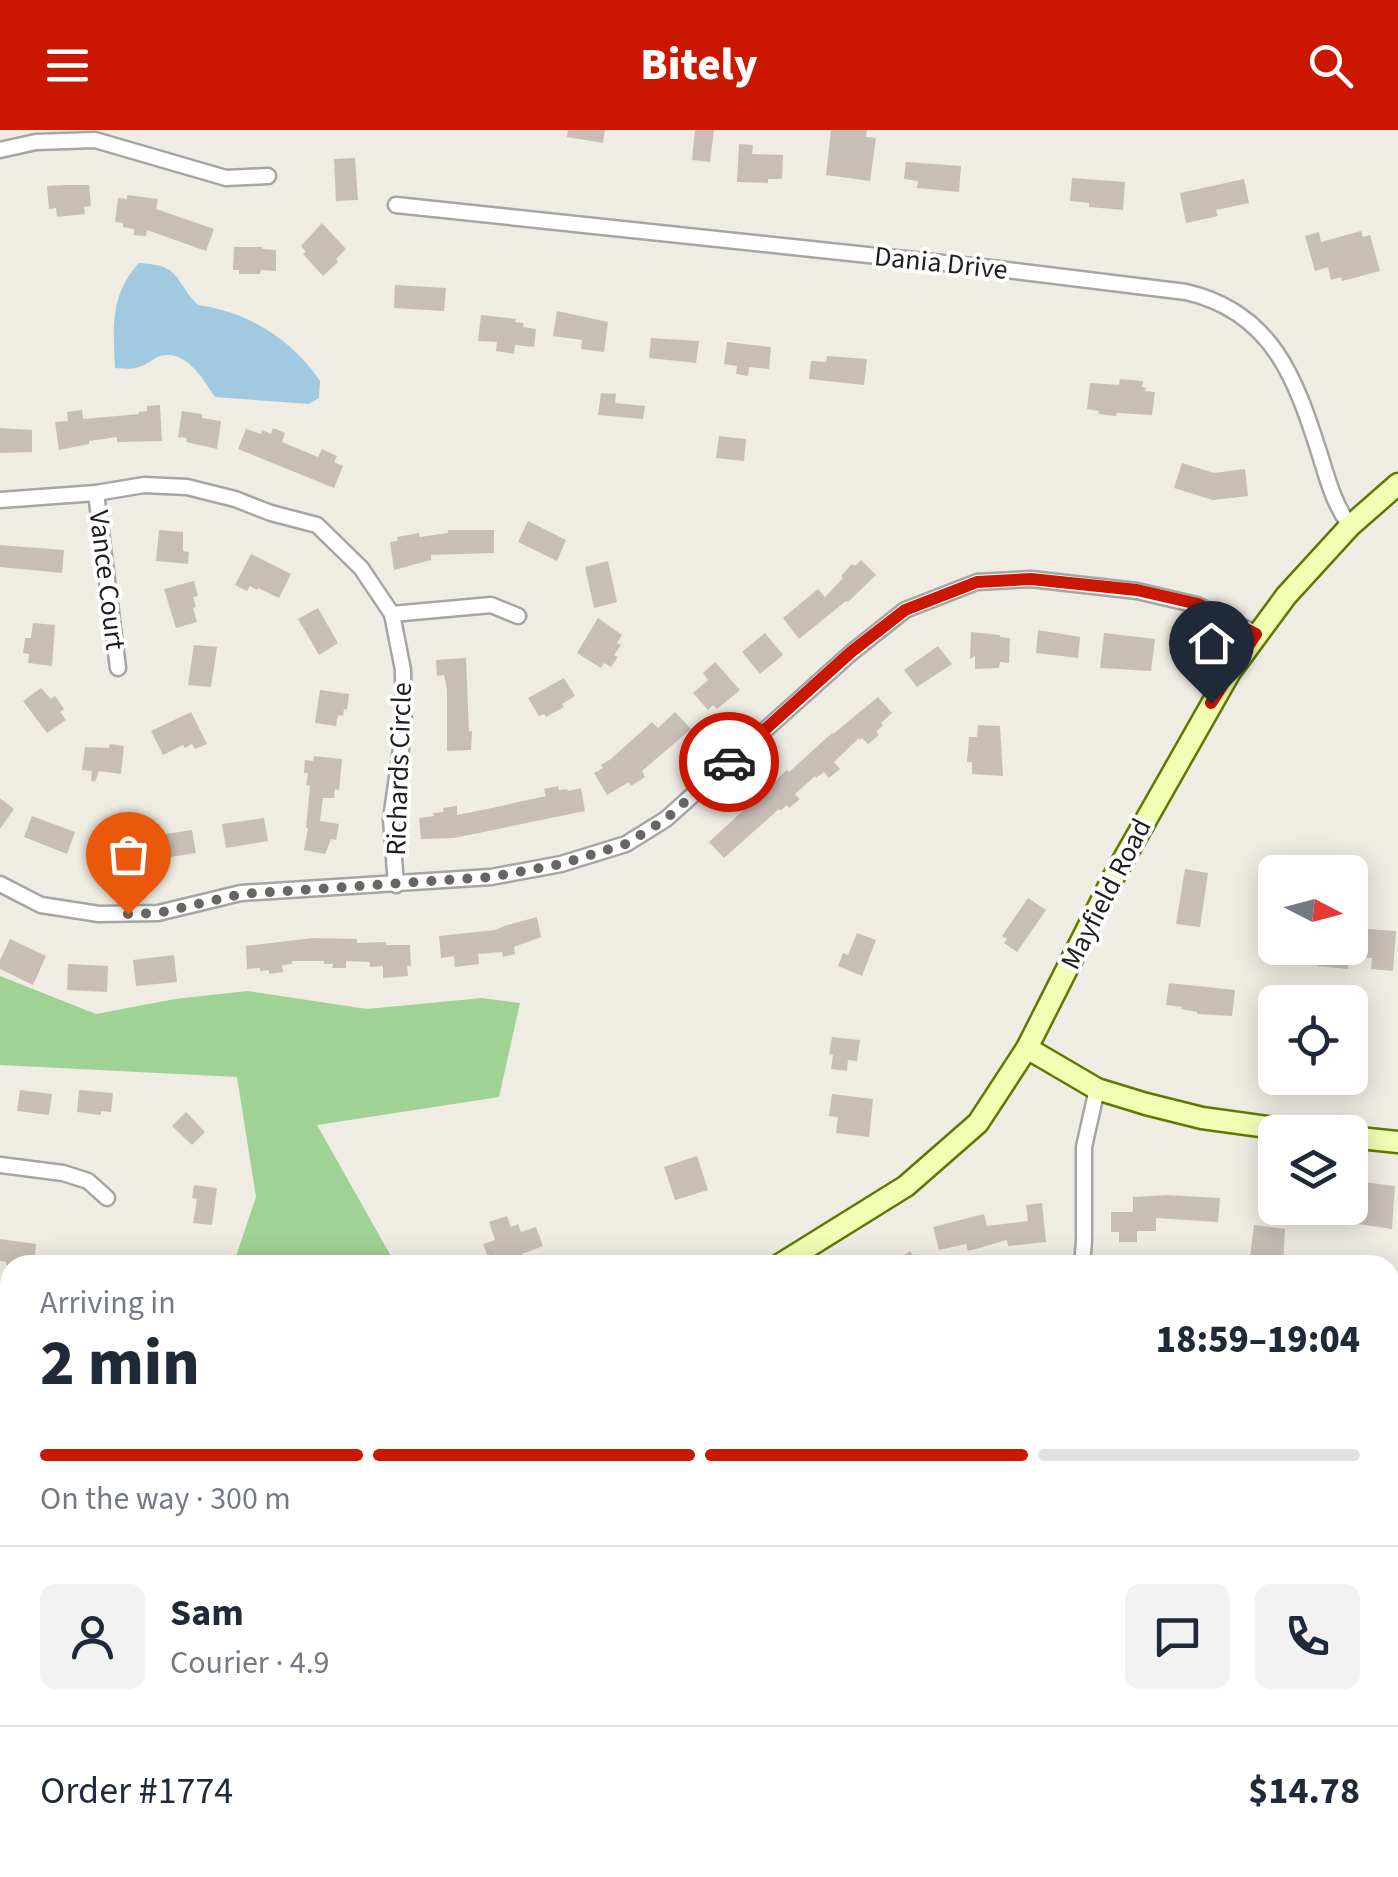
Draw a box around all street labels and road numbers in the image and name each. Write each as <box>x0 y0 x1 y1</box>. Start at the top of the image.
street label: Dania Drive <box>872 236 1010 290</box>
street label: Vance Court <box>79 508 135 653</box>
street label: Richards Circle <box>376 682 422 856</box>
street label: Mayfield Road <box>1051 811 1161 977</box>

